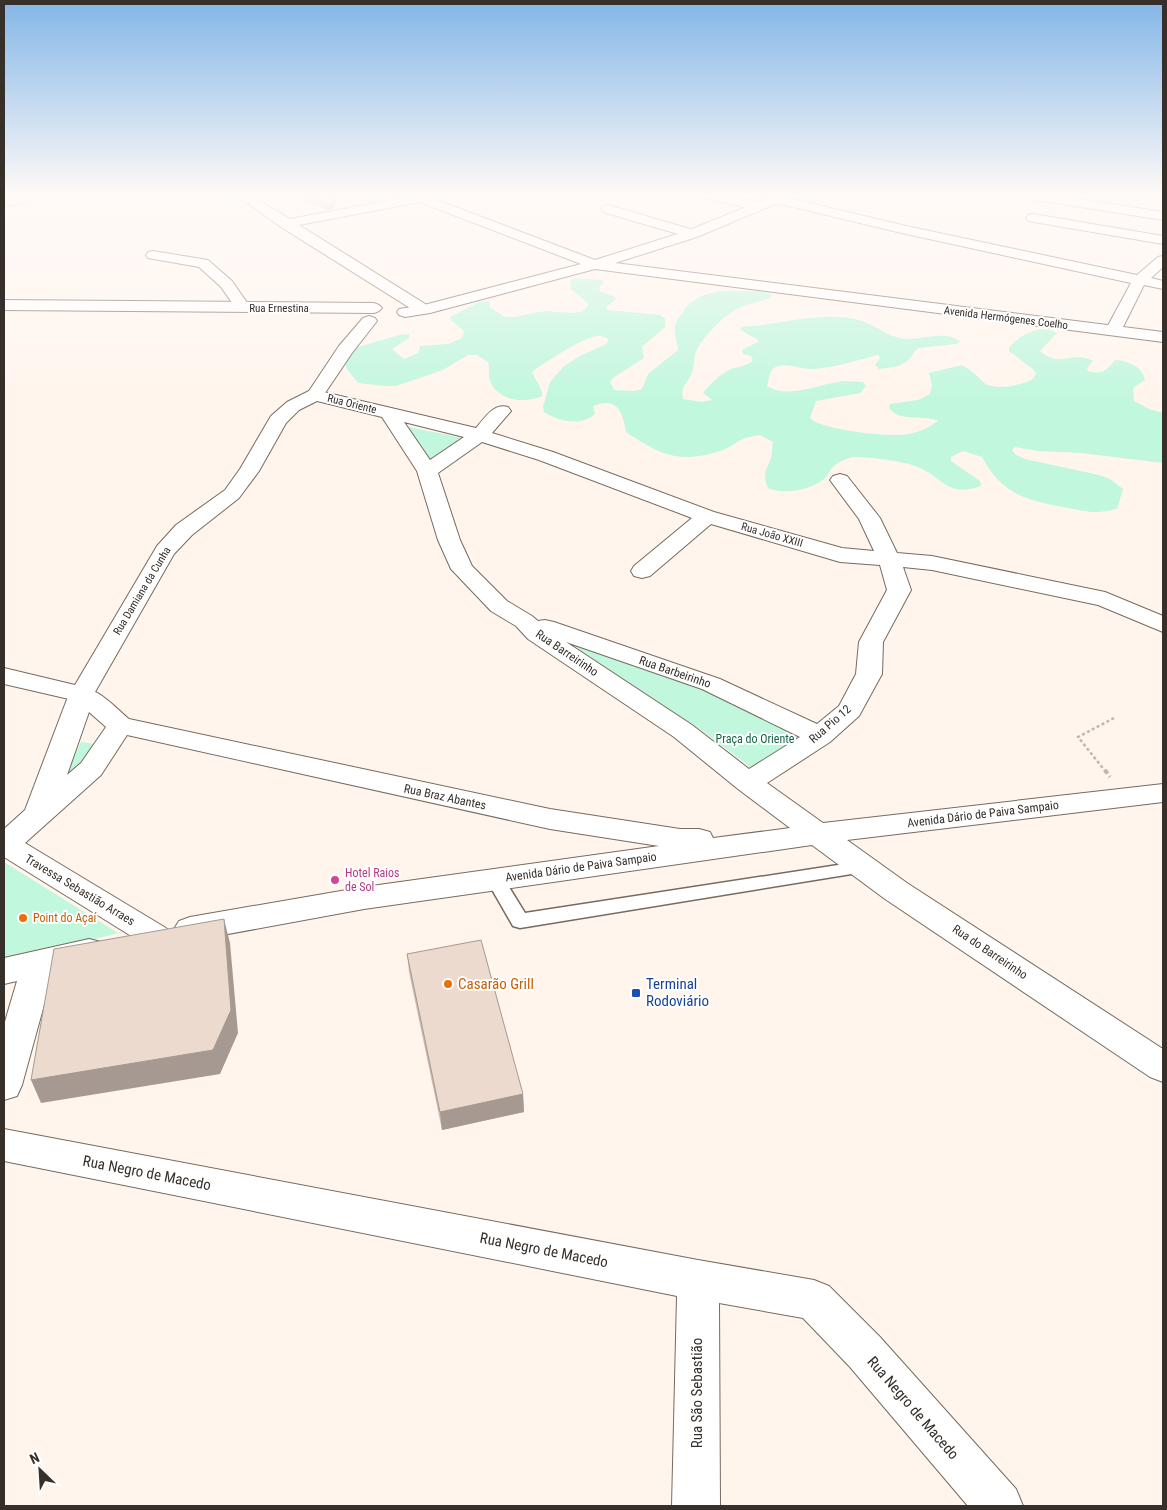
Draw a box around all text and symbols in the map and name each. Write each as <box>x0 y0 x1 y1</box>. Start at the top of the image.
street label: Rua Ernestina <box>249 302 309 315</box>
street label: Avenida Hermógenes Coelho <box>943 304 1069 332</box>
street label: Rua Oriente <box>326 392 378 416</box>
street label: Rua João XXIII <box>740 520 804 550</box>
street label: Rua Damiana da Cunha <box>111 545 173 637</box>
street label: Rua Barreirinho <box>533 627 601 679</box>
street label: Rua Barbeirinho <box>637 653 713 691</box>
street label: Rua Pio 12 <box>806 702 854 746</box>
park label: Praça do Oriente <box>716 732 795 746</box>
street label: Rua Braz Abantes <box>403 781 487 813</box>
street label: Avenida Dário de Paiva Sampaio <box>906 798 1060 830</box>
street label: Avenida Dário de Paiva Sampaio <box>505 849 657 885</box>
street label: Travessa Sebastião Arraes <box>23 852 137 928</box>
place label: Hotel Raios de Sol <box>345 866 400 894</box>
marker: Hotel Raios de Sol <box>329 874 341 886</box>
place label: Point do Açaí <box>33 911 97 925</box>
marker: Point do Açaí <box>17 912 29 924</box>
street label: Rua do Barreirinho <box>950 922 1030 982</box>
place label: Casarão Grill <box>458 975 534 993</box>
place label: Terminal Rodoviário <box>646 975 709 1010</box>
marker: Casarão Grill <box>442 978 454 990</box>
marker: Terminal Rodoviário <box>630 987 642 999</box>
street label: Rua Negro de Macedo <box>81 1152 213 1194</box>
street label: Rua Negro de Macedo <box>478 1229 610 1271</box>
street label: Rua São Sebastião <box>688 1338 706 1448</box>
street label: Rua Negro de Macedo <box>863 1353 963 1463</box>
north arrow <box>15 1445 65 1495</box>
text: N <box>27 1449 42 1467</box>

